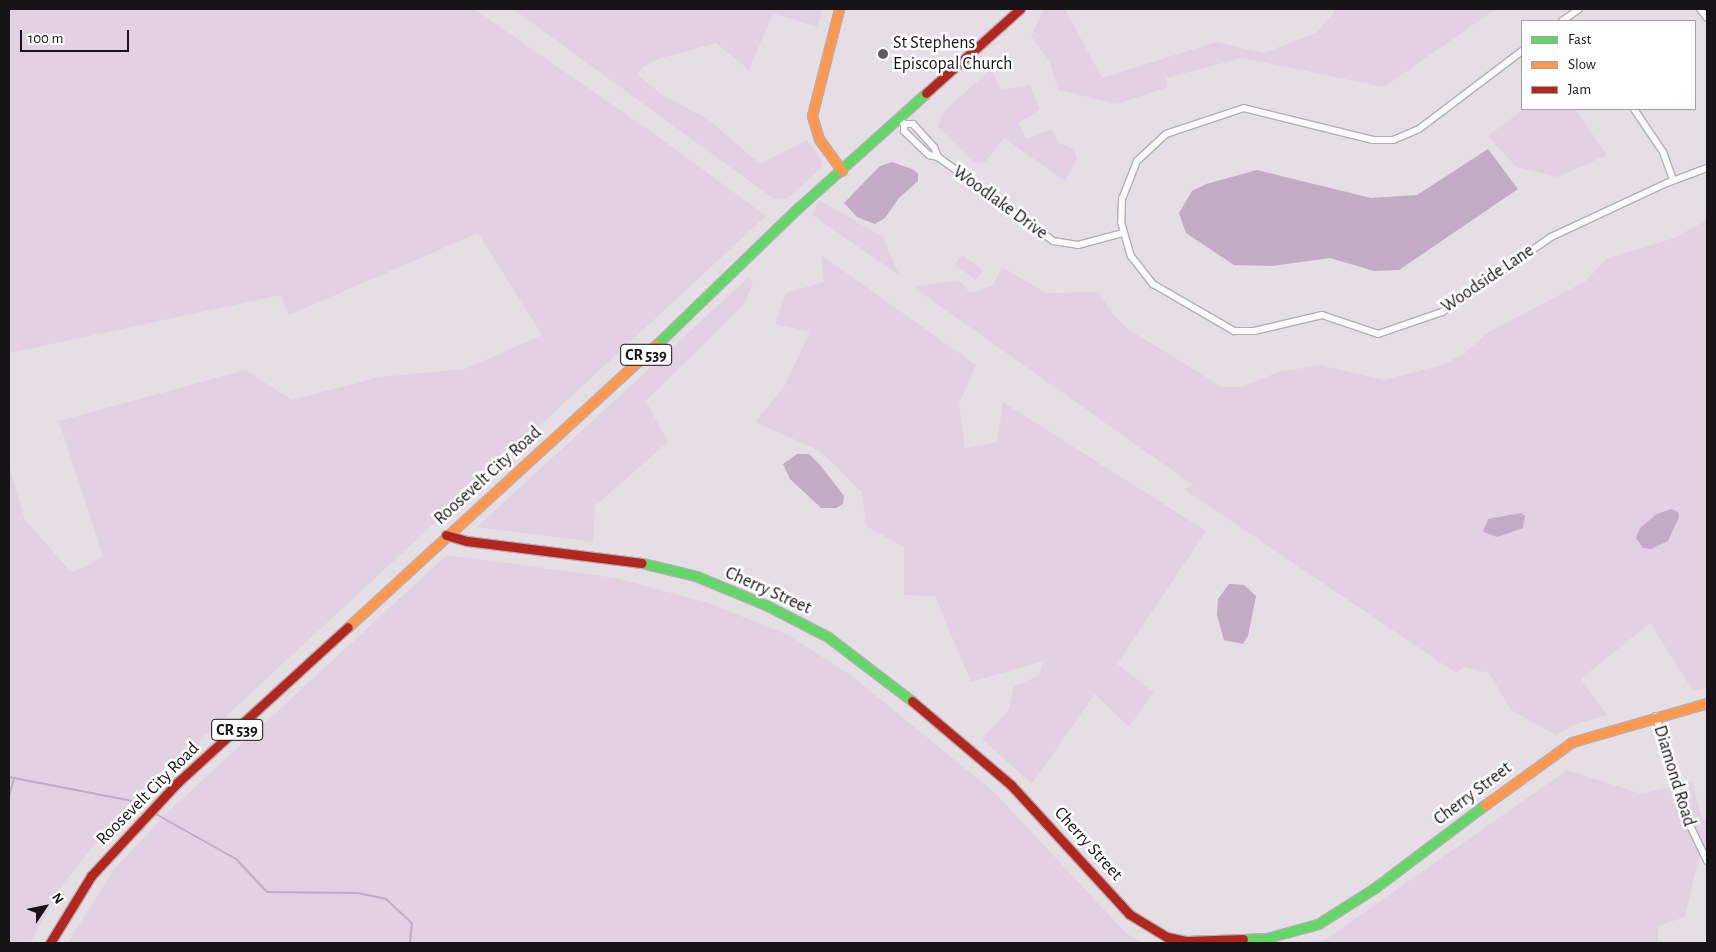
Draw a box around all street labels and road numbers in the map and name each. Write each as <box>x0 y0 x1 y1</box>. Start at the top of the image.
street label: Woodlake Drive <box>948 161 1052 245</box>
street label: Woodside Lane <box>1438 240 1538 318</box>
road number: CR 539 <box>620 342 672 368</box>
street label: Roosevelt City Road <box>430 422 546 530</box>
street label: Cherry Street <box>722 562 814 620</box>
road number: CR 539 <box>211 716 263 744</box>
street label: Diamond Road <box>1648 723 1700 829</box>
street label: Roosevelt City Road <box>92 738 204 850</box>
street label: Cherry Street <box>1430 758 1516 830</box>
street label: Cherry Street <box>1049 803 1127 885</box>

